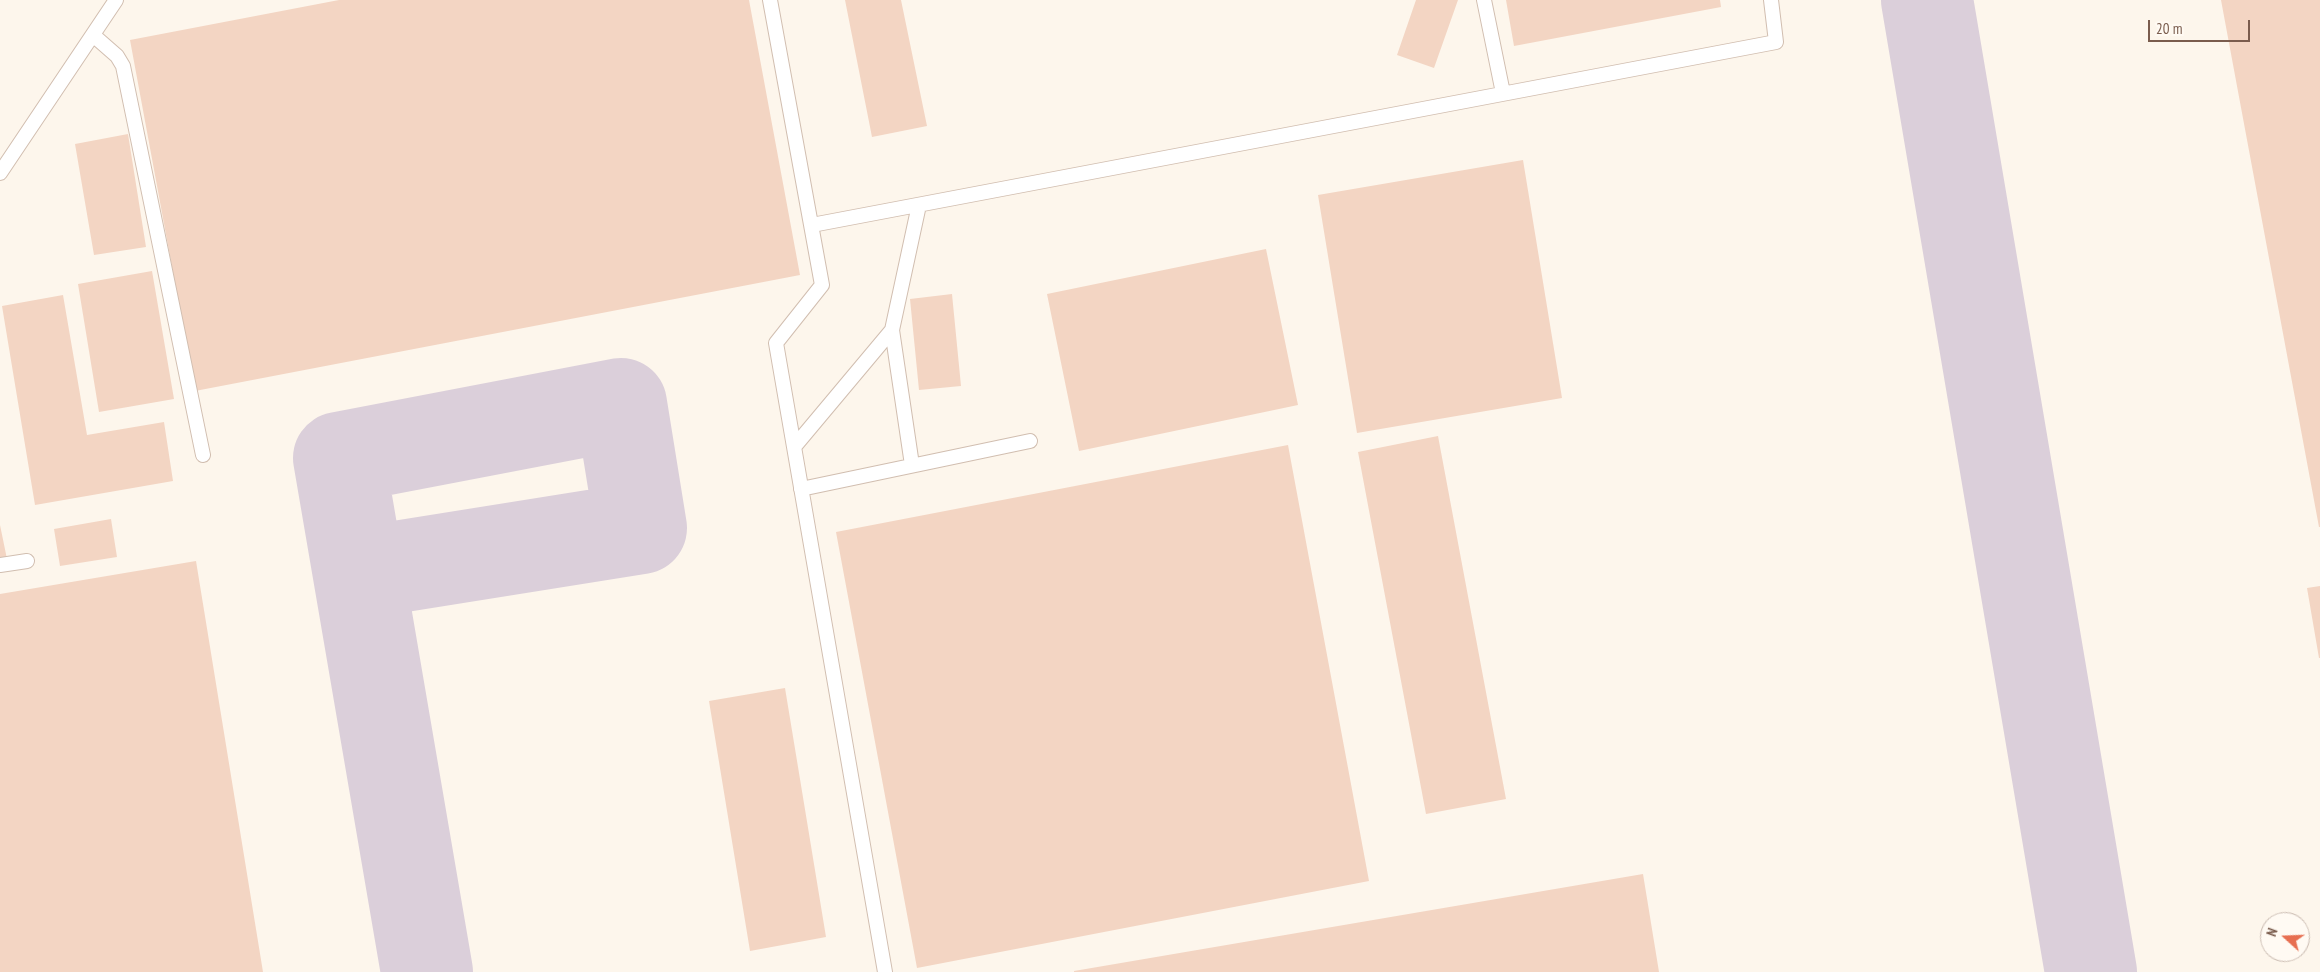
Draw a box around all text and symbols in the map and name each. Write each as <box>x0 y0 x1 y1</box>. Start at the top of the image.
scale bar <box>2150 10 2252 42</box>
text: 20 m <box>2156 19 2182 38</box>
north arrow <box>2260 912 2310 962</box>
text: N <box>2262 926 2282 939</box>

